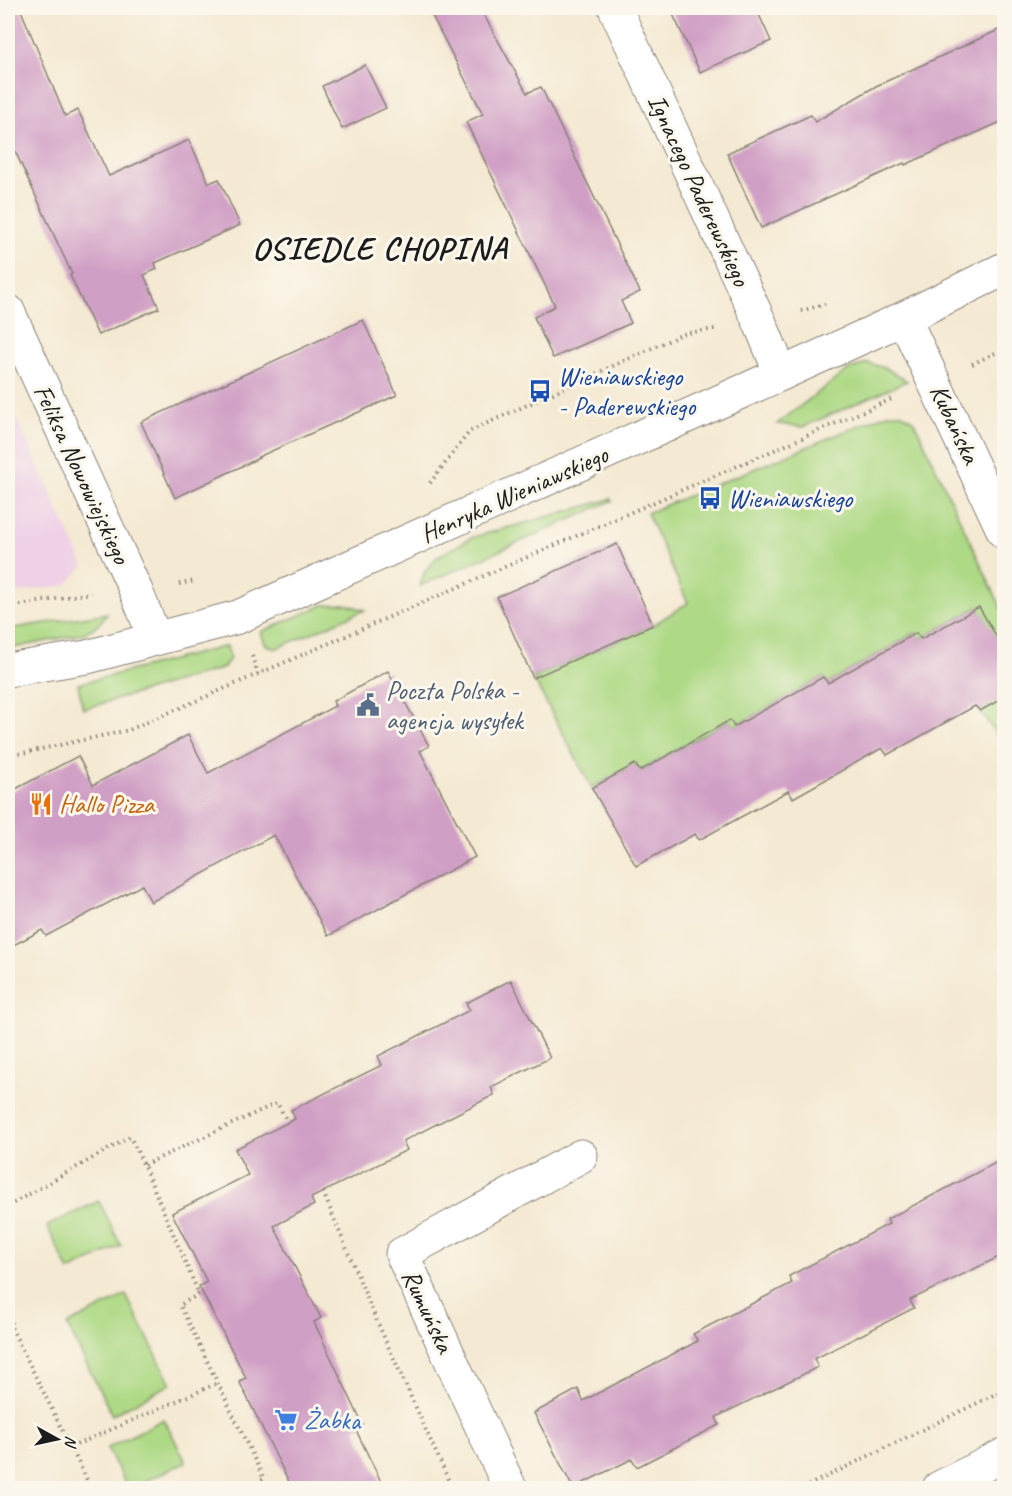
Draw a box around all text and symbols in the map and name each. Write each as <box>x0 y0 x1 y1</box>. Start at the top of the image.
street label: Ignacego Paderewskiego <box>640 89 759 293</box>
district label: OSIEDLE CHOPINA <box>252 228 509 269</box>
place label: Wieniawskiego - Paderewskiego <box>558 360 697 423</box>
bus stop icon: Wieniawskiego - Paderewskiego <box>527 378 553 404</box>
street label: Feliksa Nowowiejskiego <box>26 379 139 571</box>
street label: Kubańska <box>922 379 988 470</box>
street label: Henryka Wieniawskiego <box>415 437 615 550</box>
place label: Wieniawskiego <box>728 482 854 515</box>
bus stop icon: Wieniawskiego <box>697 485 723 511</box>
place label: Poczta Polska - agencja wysyłek <box>386 674 525 737</box>
public building icon: Poczta Polska - agencja wysyłek <box>355 692 381 718</box>
place label: Hallo Pizza <box>59 788 156 821</box>
restaurant icon: Hallo Pizza <box>28 791 54 817</box>
street label: Rumuńska <box>394 1264 462 1360</box>
place label: Żabka <box>304 1404 362 1437</box>
supermarket icon: Żabka <box>273 1407 299 1433</box>
north arrow <box>27 1409 87 1469</box>
text: N <box>60 1435 81 1450</box>

